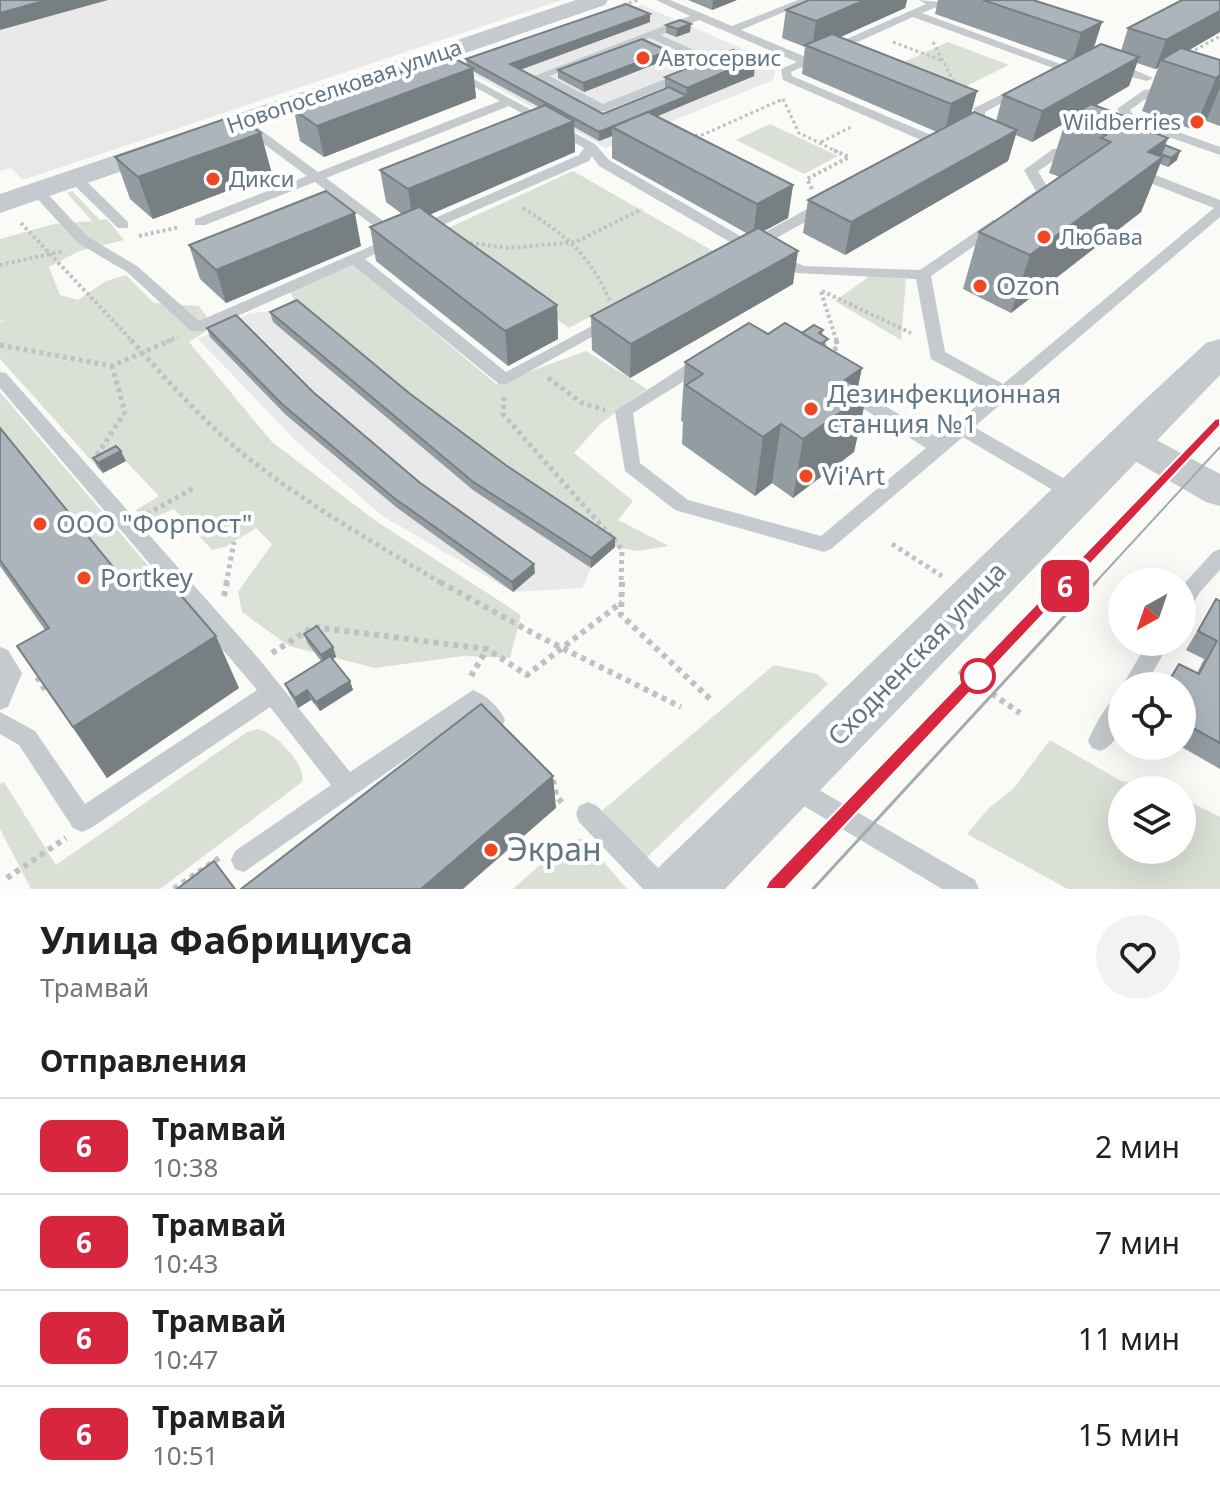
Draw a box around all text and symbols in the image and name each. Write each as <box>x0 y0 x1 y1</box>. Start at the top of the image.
street label: Новопоселковая улица <box>222 31 465 139</box>
place label: Автосервис <box>659 42 781 72</box>
marker: Автосервис <box>634 49 652 67</box>
place label: Wildberries <box>1063 106 1181 136</box>
marker: Wildberries <box>1188 113 1206 131</box>
place label: Дикси <box>229 163 294 193</box>
marker: Дикси <box>204 170 222 188</box>
place label: Любава <box>1060 221 1143 251</box>
marker: Любава <box>1035 228 1053 246</box>
place label: Ozon <box>996 267 1060 303</box>
marker: Ozon <box>971 277 989 295</box>
place label: Дезинфекционная станция №1 <box>827 375 1061 441</box>
marker: Дезинфекционная станция №1 <box>802 400 820 418</box>
place label: Vi'Art <box>822 457 885 493</box>
marker: Vi'Art <box>797 467 815 485</box>
place label: ООО "Форпост" <box>56 505 252 541</box>
marker: ООО "Форпост" <box>31 515 49 533</box>
street label: Сходненская улица <box>819 554 1014 753</box>
place label: Portkey <box>100 559 194 595</box>
line badge: 6 <box>1039 560 1091 612</box>
text: 6 <box>1057 567 1073 605</box>
north arrow <box>1108 568 1196 656</box>
map controls <box>1108 568 1196 864</box>
marker: Portkey <box>75 569 93 587</box>
unlabelled marker <box>961 659 995 693</box>
button: locate <box>1108 672 1196 760</box>
button: layers <box>1108 776 1196 864</box>
place label: Экран <box>507 827 602 870</box>
marker: Экран <box>482 841 500 859</box>
text: Улица Фабрициуса <box>40 913 413 965</box>
button: heart <box>1096 915 1180 999</box>
text: Трамвай <box>40 969 149 1005</box>
text: Отправления <box>40 1040 247 1081</box>
text: Трамвай <box>152 1108 286 1149</box>
text: 2 мин <box>1095 1126 1180 1167</box>
text: 6 <box>76 1127 92 1165</box>
text: 10:38 <box>152 1149 218 1185</box>
text: Трамвай <box>152 1204 286 1245</box>
text: 7 мин <box>1095 1222 1180 1263</box>
text: 6 <box>76 1223 92 1261</box>
text: 10:43 <box>152 1245 218 1281</box>
text: Трамвай <box>152 1300 286 1341</box>
text: 11 мин <box>1078 1318 1180 1359</box>
text: 6 <box>76 1319 92 1357</box>
text: 10:47 <box>152 1341 218 1377</box>
text: Трамвай <box>152 1396 286 1437</box>
text: 15 мин <box>1078 1414 1180 1455</box>
text: 6 <box>76 1415 92 1453</box>
text: 10:51 <box>152 1437 218 1473</box>

